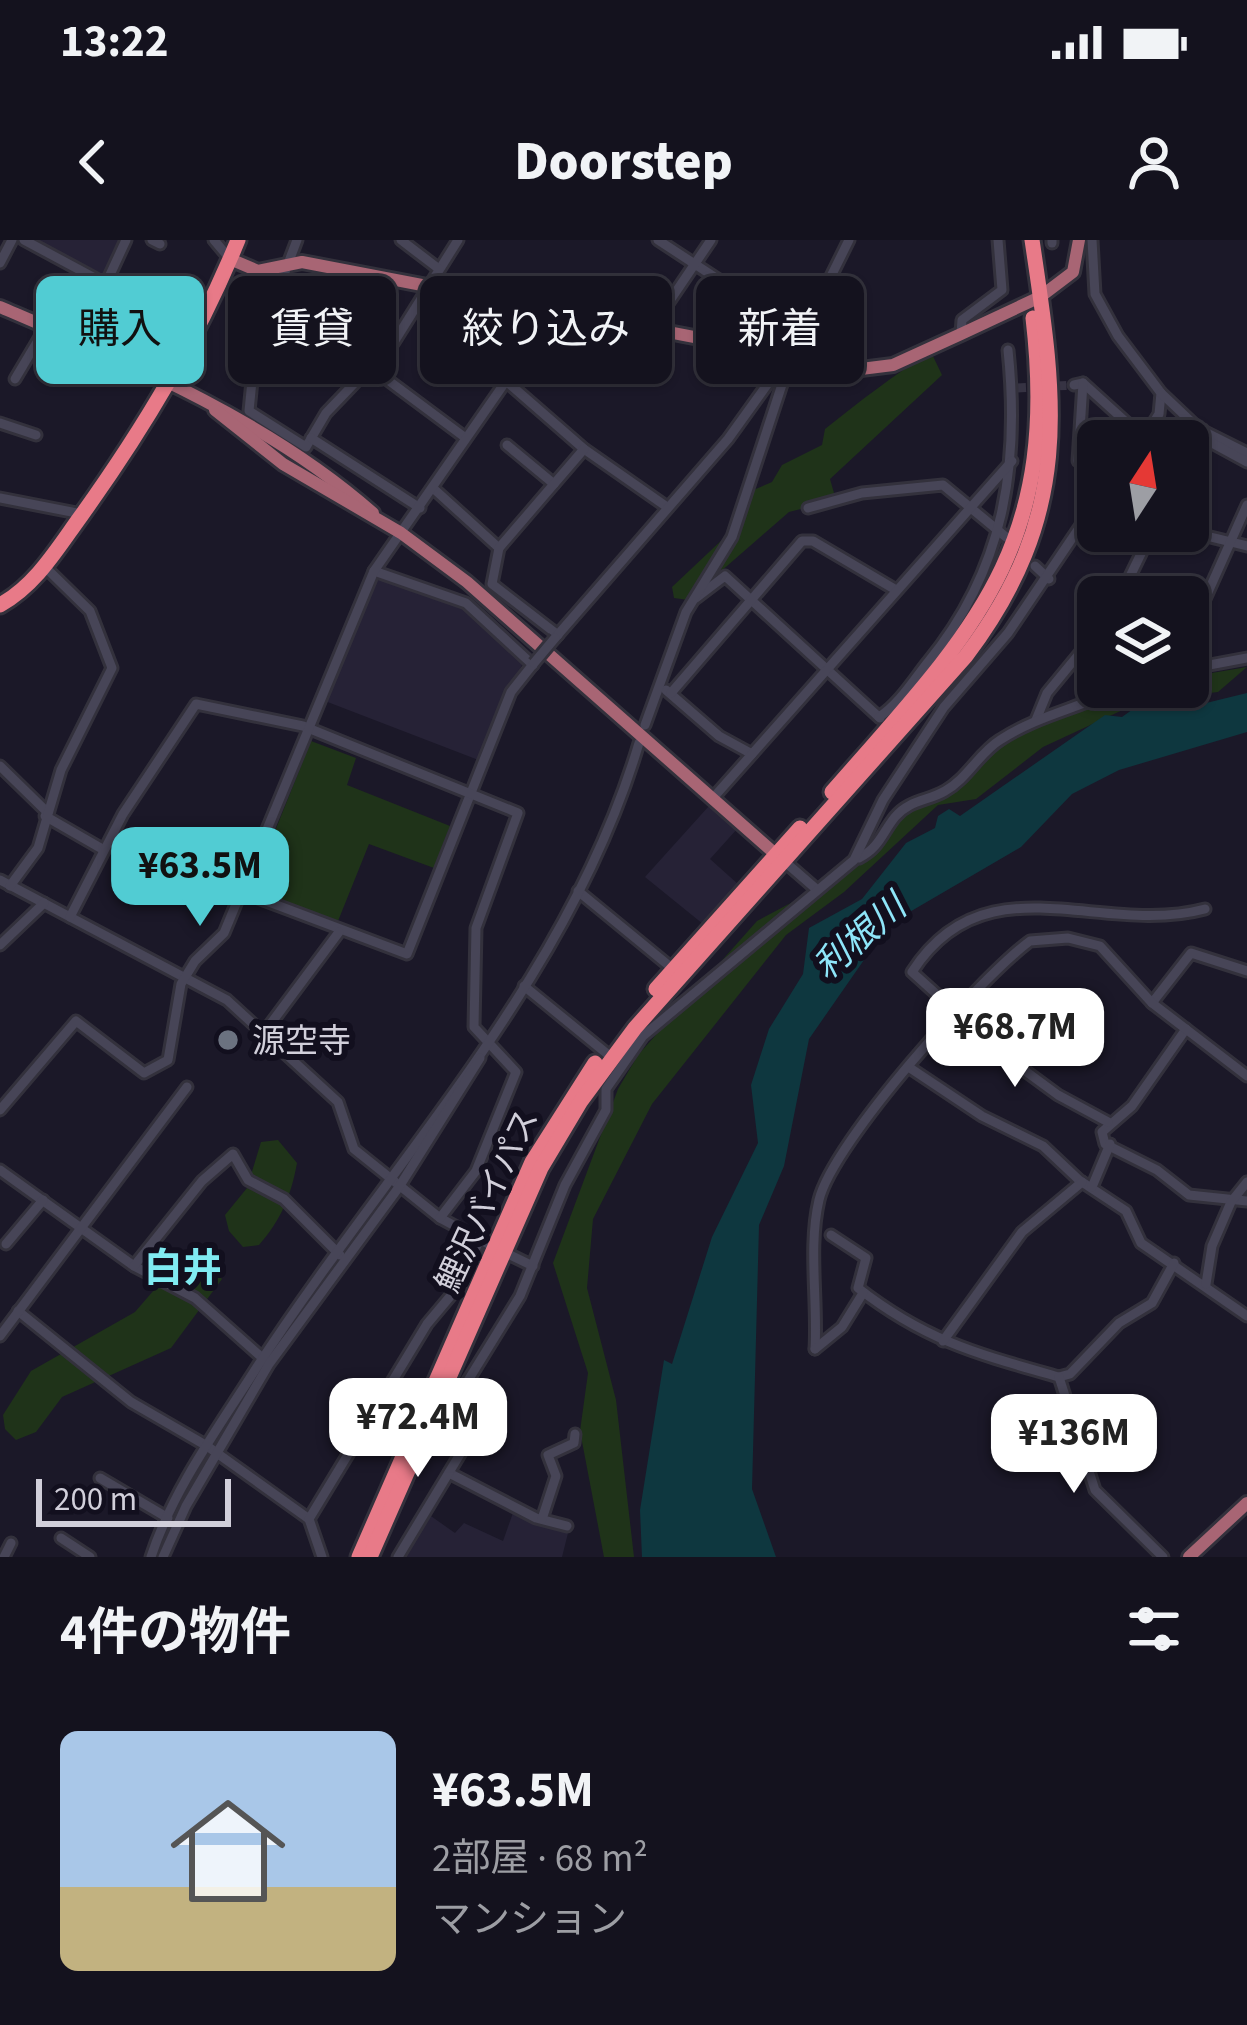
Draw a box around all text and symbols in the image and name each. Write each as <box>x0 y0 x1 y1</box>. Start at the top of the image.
text: 13:22 <box>60 10 169 74</box>
text: Doorstep <box>514 124 733 201</box>
icon: back <box>60 129 126 195</box>
icon: person <box>1121 129 1187 195</box>
chip: 購入 <box>36 276 204 384</box>
chip: 賃貸 <box>228 276 396 384</box>
chip: 絞り込み <box>420 276 672 384</box>
chip: 新着 <box>696 276 864 384</box>
north arrow <box>1077 420 1209 552</box>
map controls <box>1077 420 1209 708</box>
button: layers <box>1077 576 1209 708</box>
pin: ¥63.5M <box>102 827 298 929</box>
text: ¥63.5M <box>138 838 262 894</box>
water label: 利根川 <box>802 880 920 992</box>
pin: ¥68.7M <box>917 988 1113 1090</box>
text: ¥68.7M <box>953 999 1077 1055</box>
place label: 源空寺 <box>252 1018 351 1065</box>
marker: 源空寺 <box>215 1027 241 1053</box>
street label: 鯉沢バイパス <box>424 1101 550 1300</box>
district label: 白井 <box>144 1241 222 1297</box>
pin: ¥72.4M <box>320 1378 516 1480</box>
text: ¥72.4M <box>356 1389 480 1445</box>
pin: ¥136M <box>990 1394 1158 1496</box>
text: ¥136M <box>1018 1405 1130 1461</box>
scale bar <box>36 1473 231 1526</box>
text: 200 m <box>54 1476 137 1523</box>
icon: filters <box>1121 1596 1187 1662</box>
text: 4件の物件 <box>60 1597 291 1669</box>
text: ¥63.5M <box>432 1754 594 1826</box>
icon: home <box>156 1779 300 1923</box>
text: 2部屋 · 68 m² <box>432 1831 648 1887</box>
text: マンション <box>432 1892 627 1948</box>

